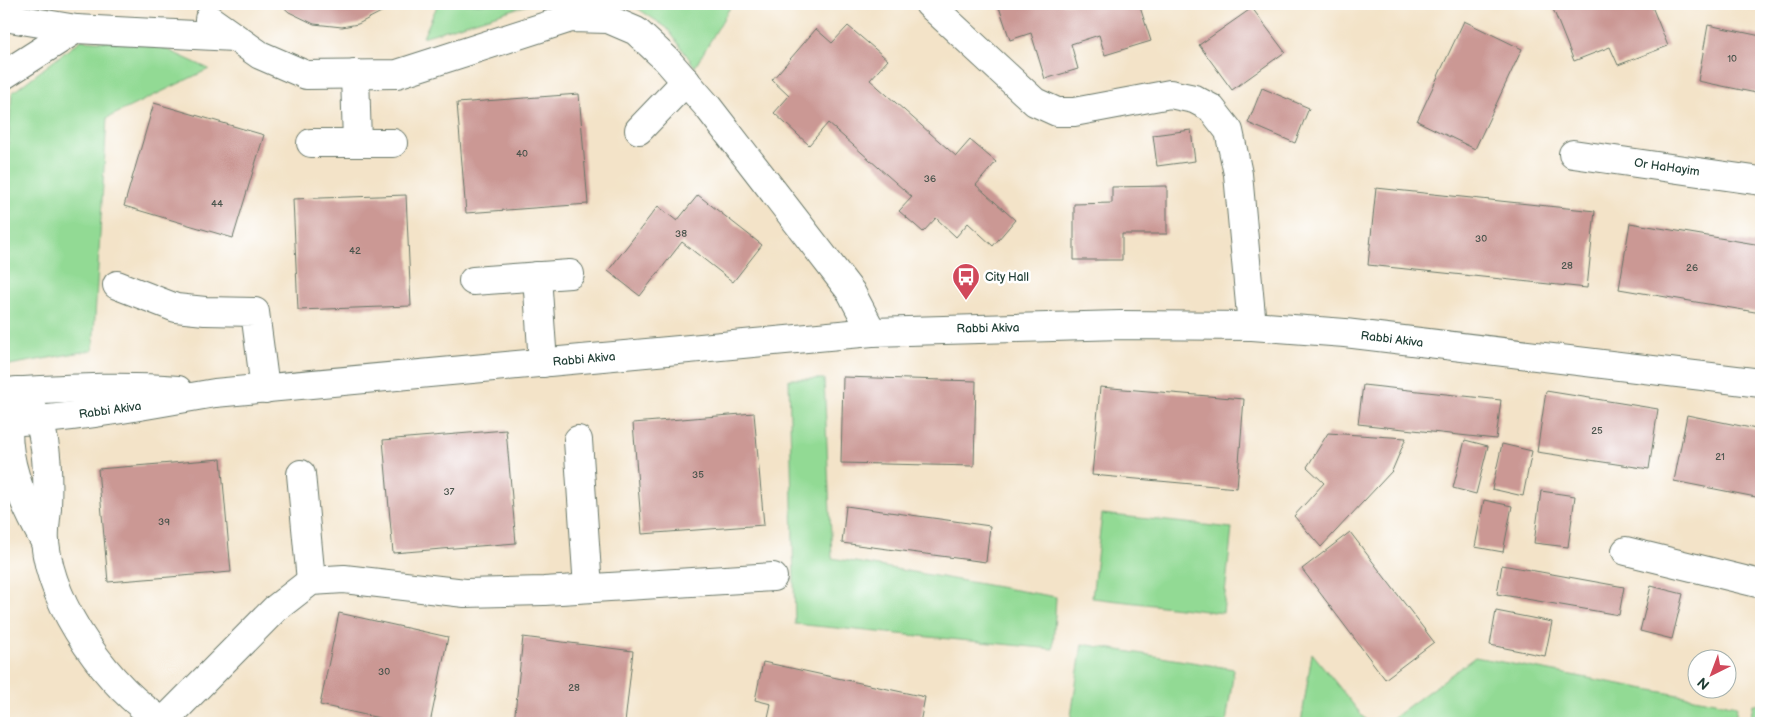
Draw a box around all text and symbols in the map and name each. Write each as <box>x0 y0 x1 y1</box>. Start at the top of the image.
house number: 10 <box>1727 53 1737 65</box>
house number: 40 <box>516 148 528 160</box>
street label: Or HaHayim <box>1633 155 1701 180</box>
house number: 36 <box>924 173 936 185</box>
house number: 44 <box>211 198 223 210</box>
house number: 38 <box>675 228 687 240</box>
house number: 30 <box>1475 233 1487 245</box>
house number: 42 <box>349 245 361 257</box>
house number: 28 <box>1561 260 1573 272</box>
bus stop icon: City Hall <box>951 262 981 301</box>
house number: 26 <box>1686 262 1698 274</box>
place label: City Hall <box>985 270 1029 285</box>
street label: Rabbi Akiva <box>956 320 1020 337</box>
street label: Rabbi Akiva <box>1360 328 1424 351</box>
street label: Rabbi Akiva <box>552 349 616 370</box>
street label: Rabbi Akiva <box>78 399 142 422</box>
house number: 25 <box>1591 425 1603 437</box>
house number: 21 <box>1715 451 1725 463</box>
house number: 35 <box>692 469 704 481</box>
house number: 37 <box>443 486 455 498</box>
house number: 39 <box>158 516 170 528</box>
north arrow <box>1688 650 1738 700</box>
house number: 30 <box>378 666 390 678</box>
text: N <box>1694 673 1713 693</box>
house number: 28 <box>568 682 580 694</box>

